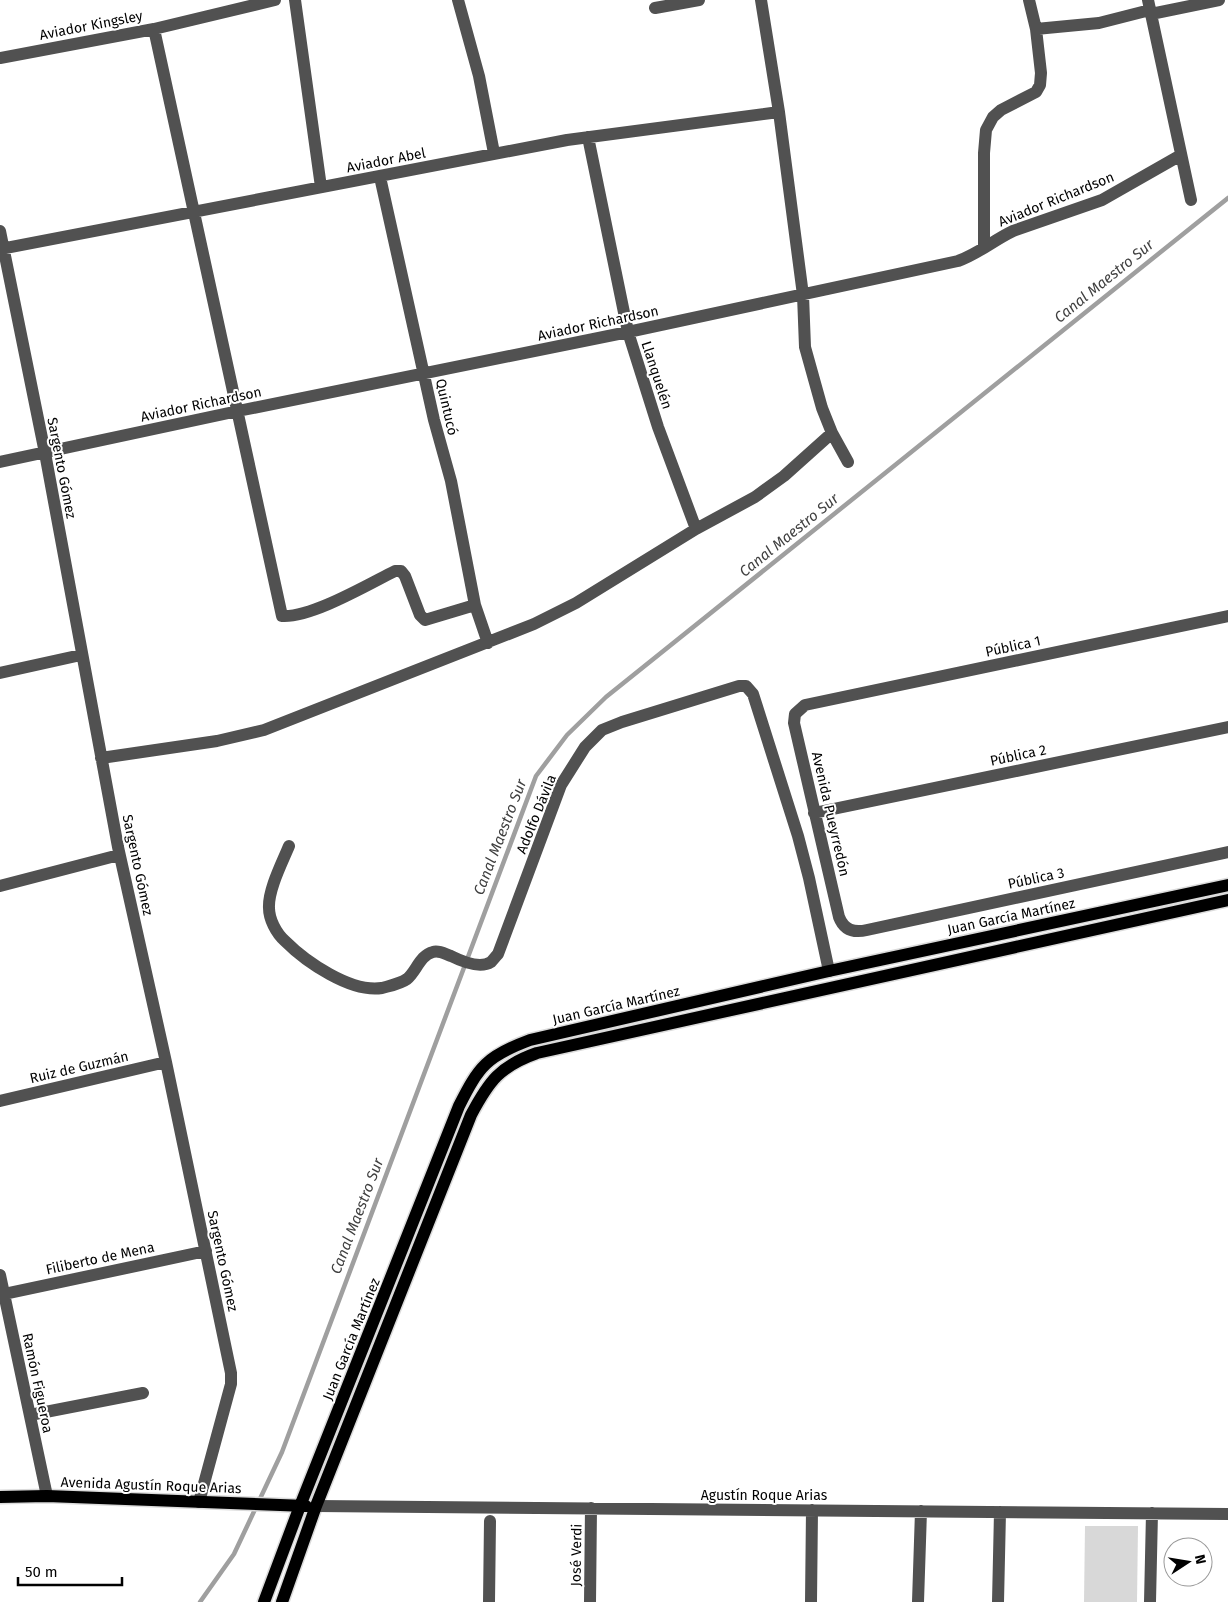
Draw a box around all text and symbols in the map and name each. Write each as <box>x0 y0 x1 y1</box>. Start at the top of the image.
street label: Aviador Kingsley <box>38 7 144 44</box>
street label: Aviador Abel <box>345 144 427 176</box>
street label: Aviador Richardson <box>996 168 1117 230</box>
water label: Canal Maestro Sur <box>1051 235 1158 327</box>
street label: Aviador Richardson <box>536 302 660 345</box>
street label: Llanquelén <box>638 339 676 411</box>
street label: Quintucó <box>432 377 461 437</box>
street label: Aviador Richardson <box>139 383 263 426</box>
street label: Sargento Gómez <box>43 416 80 520</box>
water label: Canal Maestro Sur <box>736 489 843 581</box>
street label: Pública 1 <box>984 632 1042 661</box>
street label: Pública 2 <box>988 741 1048 770</box>
street label: Avenida Pueyrredón <box>808 750 853 878</box>
street label: Adolfo Dávila <box>513 772 560 856</box>
water label: Canal Maestro Sur <box>470 775 531 897</box>
street label: Sargento Gómez <box>119 813 157 917</box>
street label: Pública 3 <box>1006 864 1066 893</box>
street label: Juan García Martínez <box>946 895 1077 938</box>
street label: Juan García Martínez <box>551 983 681 1028</box>
street label: Ruiz de Guzmán <box>28 1048 130 1087</box>
water label: Canal Maestro Sur <box>327 1154 388 1276</box>
street label: Sargento Gómez <box>204 1209 242 1313</box>
street label: Filiberto de Mena <box>44 1239 156 1278</box>
street label: Juan García Martínez <box>319 1276 384 1403</box>
street label: Ramón Figueroa <box>19 1331 56 1435</box>
street label: Avenida Agustín Roque Arias <box>60 1474 242 1497</box>
street label: Agustín Roque Arias <box>701 1487 828 1504</box>
street label: José Verdi <box>567 1524 586 1587</box>
north arrow <box>1163 1537 1213 1587</box>
text: N <box>1191 1553 1210 1566</box>
scale bar <box>18 1554 121 1586</box>
text: 50 m <box>25 1563 58 1581</box>

